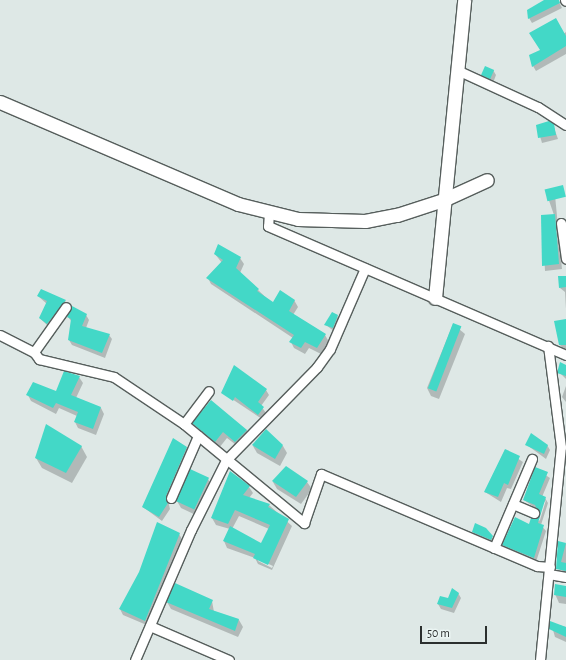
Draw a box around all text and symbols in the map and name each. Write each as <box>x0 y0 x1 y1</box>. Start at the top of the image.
scale bar <box>422 618 489 644</box>
text: 50 m <box>427 627 450 639</box>

